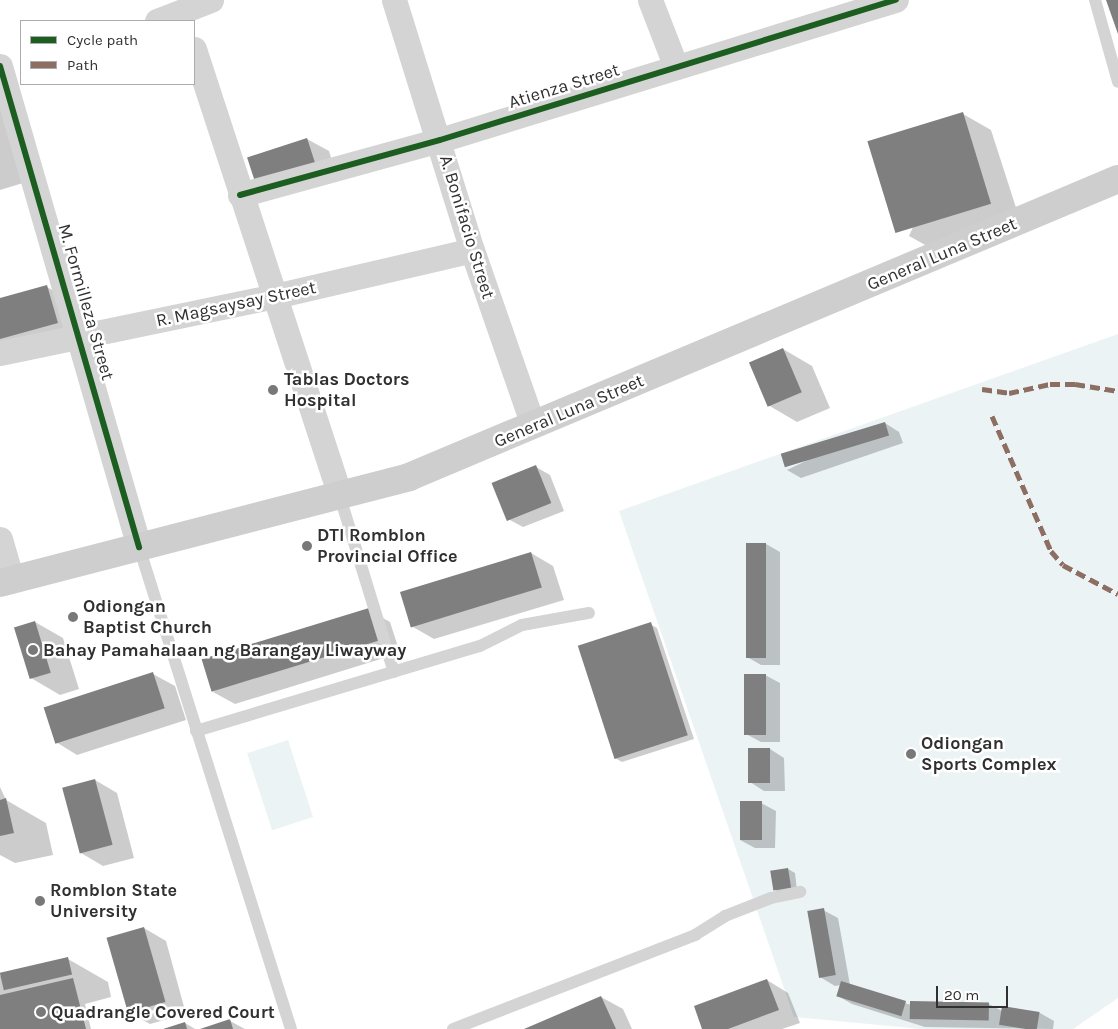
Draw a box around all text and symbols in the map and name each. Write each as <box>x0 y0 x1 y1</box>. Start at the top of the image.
legend <box>20 20 195 85</box>
text: Cycle path <box>67 31 138 49</box>
text: Path <box>67 56 98 74</box>
street label: Atienza Street <box>506 59 622 113</box>
street label: A. Bonifacio Street <box>435 152 499 302</box>
street label: General Luna Street <box>864 213 1020 295</box>
street label: M. Formilleza Street <box>53 221 119 383</box>
street label: R. Magsaysay Street <box>154 276 318 332</box>
place label: Tablas Doctors Hospital <box>284 369 409 412</box>
street label: General Luna Street <box>491 370 647 452</box>
marker: Tablas Doctors Hospital <box>266 383 280 397</box>
place label: DTI Romblon Provincial Office <box>317 525 458 568</box>
marker: DTI Romblon Provincial Office <box>301 540 313 552</box>
place label: Odiongan Baptist Church <box>83 596 212 638</box>
marker: Odiongan Baptist Church <box>67 611 79 623</box>
place label: Bahay Pamahalaan ng Barangay Liwayway <box>43 639 406 661</box>
marker: Bahay Pamahalaan ng Barangay Liwayway <box>27 644 39 656</box>
place label: Odiongan Sports Complex <box>921 733 1056 776</box>
marker: Odiongan Sports Complex <box>905 748 917 760</box>
place label: Romblon State University <box>50 880 177 922</box>
marker: Romblon State University <box>34 895 46 907</box>
scale bar <box>938 976 1010 1008</box>
text: 20 m <box>944 986 979 1004</box>
place label: Quadrangle Covered Court <box>51 1001 275 1023</box>
marker: Quadrangle Covered Court <box>35 1006 47 1018</box>

